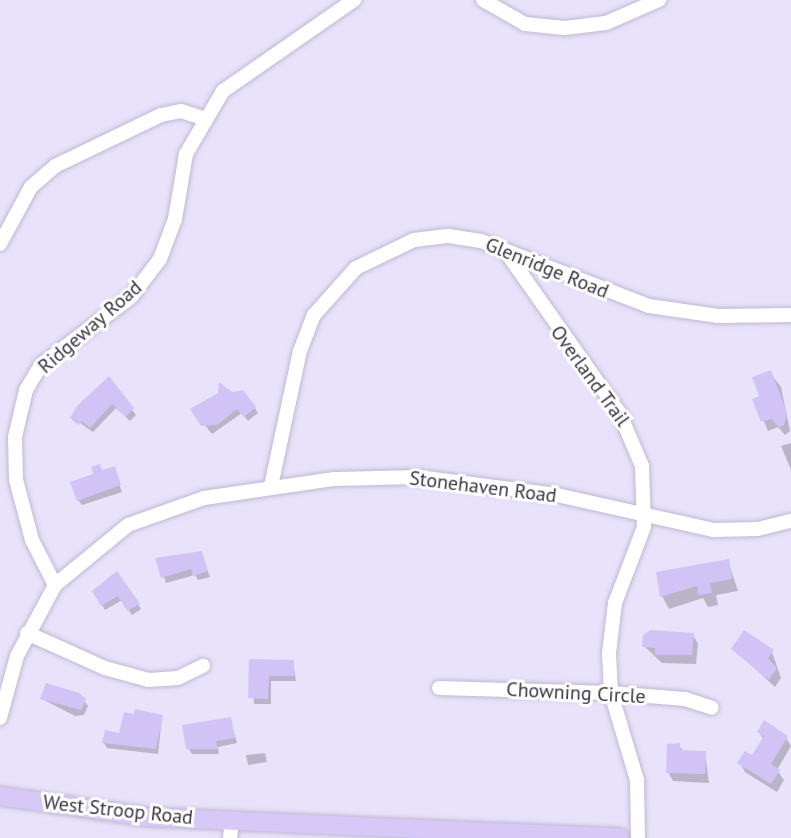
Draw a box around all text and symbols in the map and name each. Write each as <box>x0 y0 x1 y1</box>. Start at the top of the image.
street label: Glenridge Road <box>482 232 612 304</box>
street label: Ridgeway Road <box>33 275 147 379</box>
street label: Overland Trail <box>545 321 635 431</box>
street label: Stonehaven Road <box>408 466 558 508</box>
street label: Chowning Circle <box>506 677 646 709</box>
street label: West Stroop Road <box>42 790 194 830</box>

